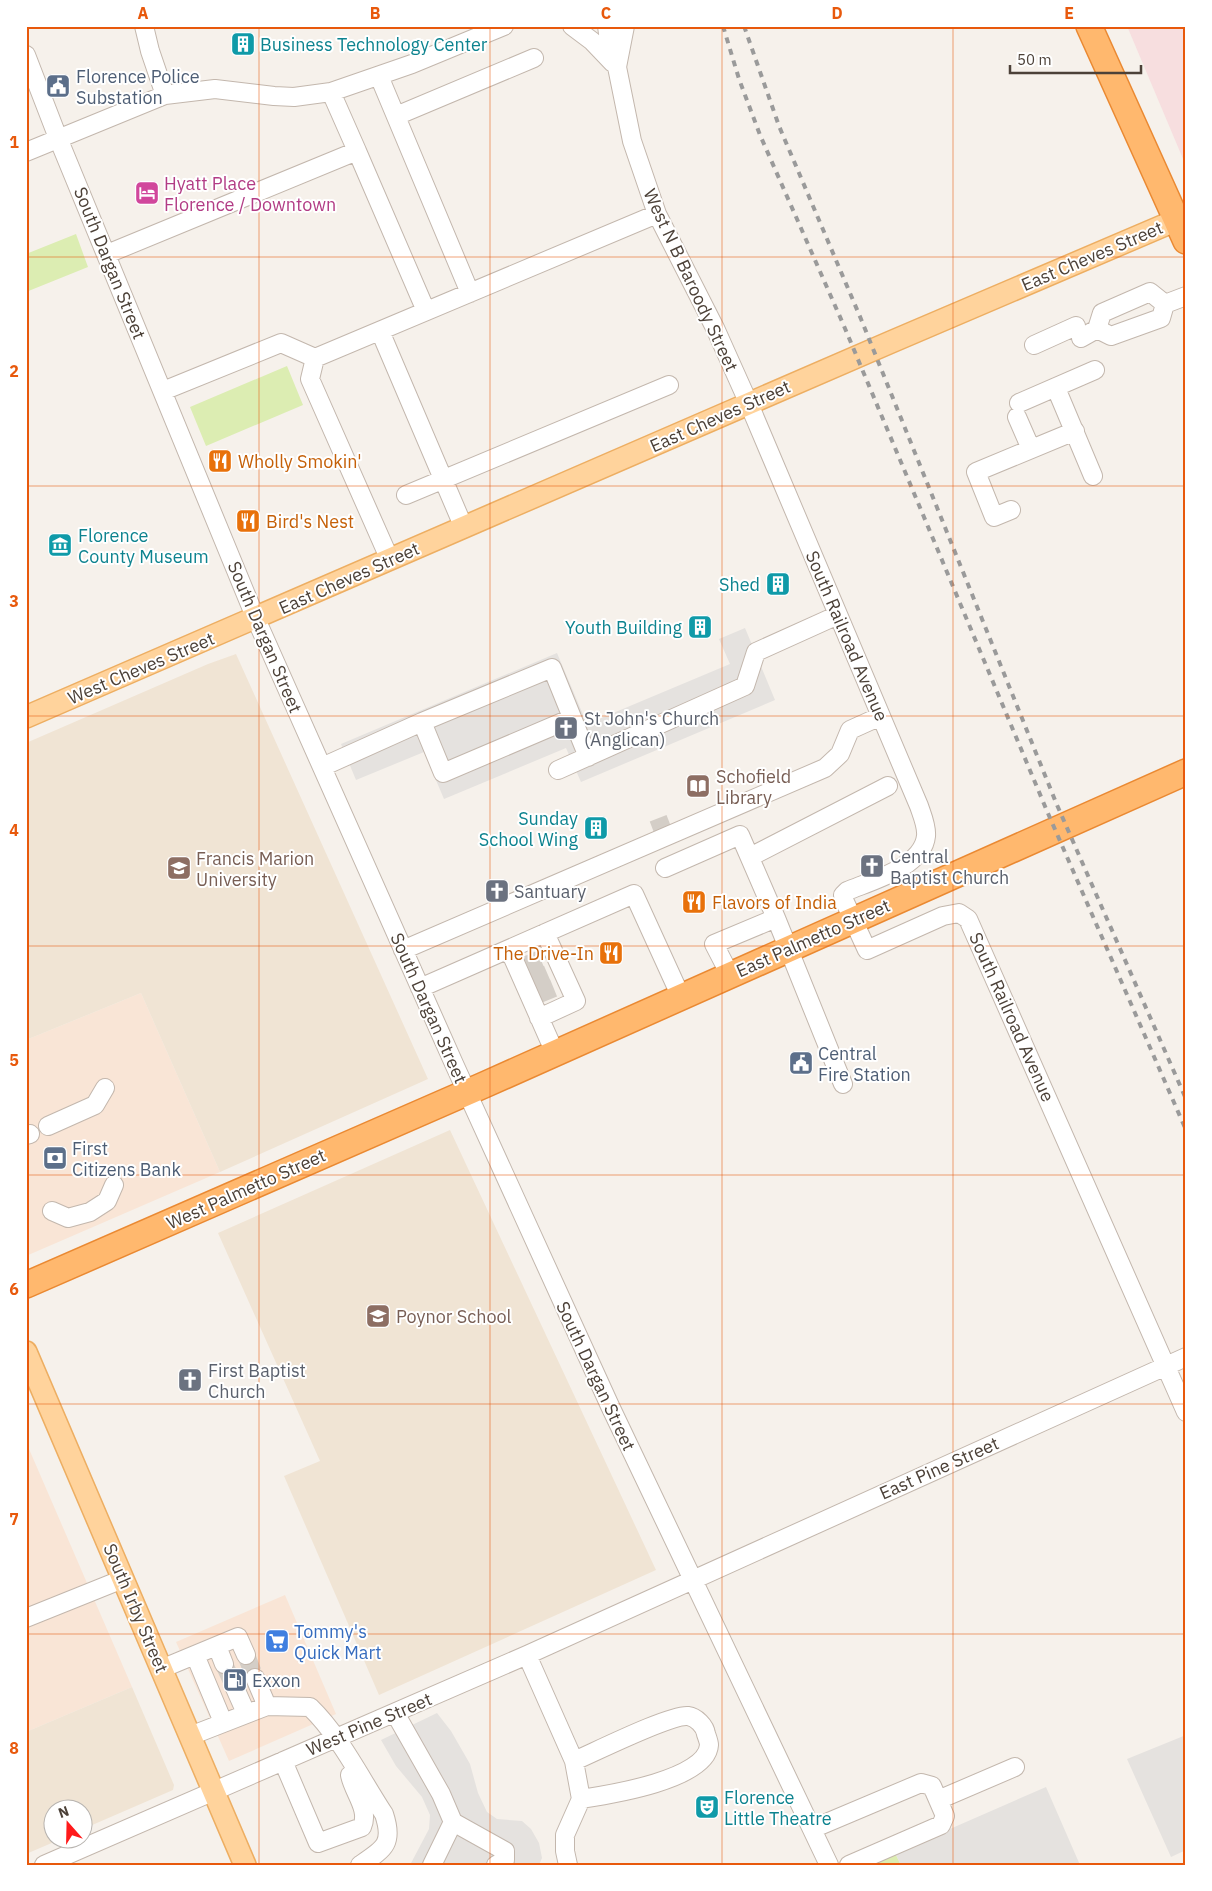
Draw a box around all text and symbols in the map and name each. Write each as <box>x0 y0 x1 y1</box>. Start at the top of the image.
text: A <box>138 3 149 23</box>
text: B <box>370 3 381 23</box>
text: C <box>601 3 611 23</box>
text: D <box>831 3 843 23</box>
text: E <box>1064 3 1074 23</box>
building icon: Business Technology Center <box>230 31 256 57</box>
place label: Business Technology Center <box>260 33 488 56</box>
scale bar <box>1010 42 1141 74</box>
text: 50 m <box>1017 50 1052 69</box>
place label: Florence Police Substation <box>76 65 200 109</box>
public building icon: Florence Police Substation <box>45 73 71 99</box>
text: 1 <box>9 132 19 152</box>
place label: Hyatt Place Florence / Downtown <box>164 172 336 216</box>
hotel icon: Hyatt Place Florence / Downtown <box>134 180 160 206</box>
street label: South Dargan Street <box>69 183 151 343</box>
street label: West N B Baroody Street <box>639 185 743 375</box>
street label: East Cheves Street <box>1018 216 1166 296</box>
text: 2 <box>9 361 19 381</box>
street label: East Cheves Street <box>646 375 794 457</box>
restaurant icon: Wholly Smokin' <box>207 448 233 474</box>
place label: Wholly Smokin' <box>238 450 362 473</box>
restaurant icon: Bird's Nest <box>235 508 261 534</box>
place label: Bird's Nest <box>266 510 354 533</box>
place label: Florence County Museum <box>78 524 209 568</box>
museum icon: Florence County Museum <box>47 532 73 558</box>
street label: East Cheves Street <box>275 537 423 619</box>
street label: South Railroad Avenue <box>801 547 893 725</box>
street label: South Dargan Street <box>223 558 307 716</box>
building icon: Shed <box>765 571 791 597</box>
place label: Shed <box>719 573 760 596</box>
text: 3 <box>9 591 19 611</box>
building icon: Youth Building <box>687 614 713 640</box>
place label: Youth Building <box>565 616 682 639</box>
street label: West Cheves Street <box>64 627 218 709</box>
place label: St John's Church (Anglican) <box>584 707 719 751</box>
church icon: St John's Church (Anglican) <box>553 715 579 741</box>
place label: Schofield Library <box>716 765 791 809</box>
library icon: Schofield Library <box>685 773 711 799</box>
place label: Sunday School Wing <box>479 807 578 851</box>
building icon: Sunday School Wing <box>583 815 609 841</box>
text: 4 <box>9 820 19 840</box>
place label: Central Baptist Church <box>890 845 1009 889</box>
place label: Francis Marion University <box>196 847 314 891</box>
church icon: Central Baptist Church <box>859 853 885 879</box>
school or university icon: Francis Marion University <box>166 855 192 881</box>
church icon: Santuary <box>484 878 510 904</box>
place label: Santuary <box>514 880 586 903</box>
restaurant icon: Flavors of India <box>681 889 707 915</box>
place label: Flavors of India <box>712 891 837 914</box>
street label: East Palmetto Street <box>732 894 894 982</box>
street label: South Dargan Street <box>385 929 473 1087</box>
street label: South Railroad Avenue <box>964 929 1060 1105</box>
restaurant icon: The Drive-In <box>598 940 624 966</box>
place label: The Drive-In <box>493 942 594 965</box>
place label: Central Fire Station <box>818 1042 911 1086</box>
text: 5 <box>9 1050 19 1070</box>
public building icon: Central Fire Station <box>788 1050 814 1076</box>
place label: First Citizens Bank <box>72 1137 181 1181</box>
street label: West Palmetto Street <box>163 1144 329 1234</box>
bank icon: First Citizens Bank <box>42 1145 68 1171</box>
text: 6 <box>9 1279 19 1299</box>
street label: South Dargan Street <box>551 1298 641 1454</box>
school or university icon: Poynor School <box>365 1303 391 1329</box>
place label: Poynor School <box>396 1305 512 1328</box>
place label: First Baptist Church <box>208 1359 306 1403</box>
church icon: First Baptist Church <box>177 1367 203 1393</box>
street label: East Pine Street <box>876 1431 1002 1505</box>
text: 7 <box>9 1509 19 1529</box>
street label: South Irby Street <box>98 1540 174 1676</box>
place label: Tommy's Quick Mart <box>294 1620 381 1664</box>
supermarket icon: Tommy's Quick Mart <box>264 1628 290 1654</box>
fuel station icon: Exxon <box>222 1667 248 1693</box>
place label: Exxon <box>252 1669 301 1692</box>
street label: West Pine Street <box>303 1687 435 1761</box>
text: 8 <box>9 1738 19 1758</box>
place label: Florence Little Theatre <box>724 1786 832 1830</box>
theatre icon: Florence Little Theatre <box>694 1794 720 1820</box>
north arrow <box>42 1798 92 1848</box>
text: N <box>56 1802 71 1822</box>

